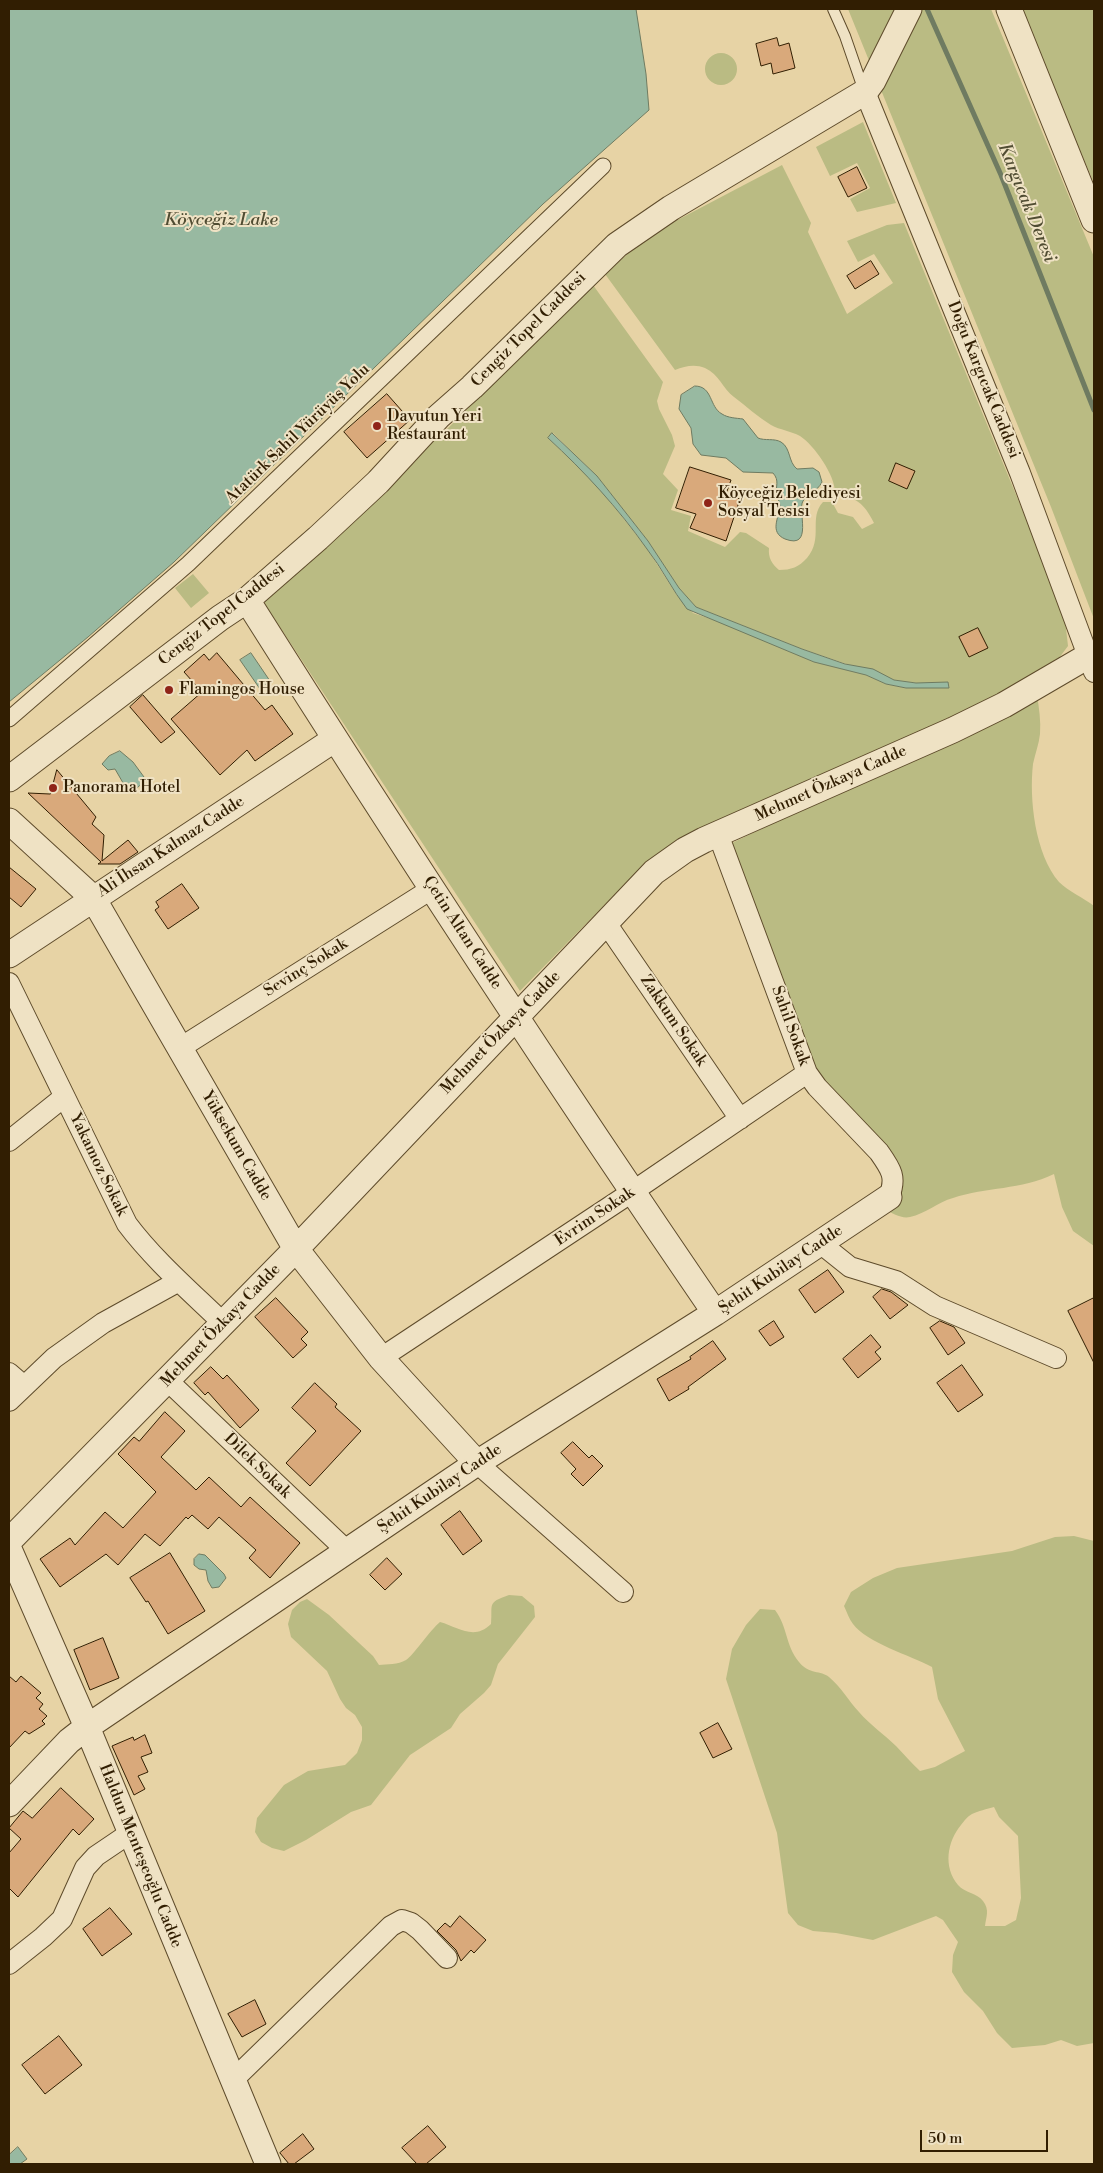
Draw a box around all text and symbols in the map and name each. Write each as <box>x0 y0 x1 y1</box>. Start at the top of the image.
water label: Kargıcak Deresi <box>992 140 1060 266</box>
water label: Köyceğiz Lake <box>164 210 278 232</box>
street label: Cengiz Topel Caddesi <box>467 268 591 392</box>
street label: Doğu Kargıcak Caddesi <box>943 298 1023 462</box>
street label: Atatürk Sahil Yürüyüş Yolu <box>222 360 374 508</box>
place label: Davutun Yeri Restaurant <box>387 407 482 445</box>
marker: Davutun Yeri Restaurant <box>371 420 383 432</box>
place label: Köyceğiz Belediyesi Sosyal Tesisi <box>718 484 861 522</box>
marker: Köyceğiz Belediyesi Sosyal Tesisi <box>702 497 714 509</box>
street label: Cengiz Topel Caddesi <box>155 560 289 670</box>
place label: Flamingos House <box>179 680 305 700</box>
marker: Flamingos House <box>163 684 175 696</box>
street label: Mehmet Özkaya Cadde <box>752 742 910 826</box>
place label: Panorama Hotel <box>63 778 180 798</box>
marker: Panorama Hotel <box>47 782 59 794</box>
street label: Ali İhsan Kalmaz Cadde <box>94 792 248 902</box>
street label: Çetin Altan Cadde <box>418 873 506 993</box>
street label: Sevinç Sokak <box>261 935 351 1001</box>
street label: Mehmet Özkaya Cadde <box>437 967 565 1099</box>
street label: Zakkum Sokak <box>636 972 710 1070</box>
street label: Sahil Sokak <box>767 983 813 1069</box>
street label: Yüksekum Cadde <box>197 1088 275 1204</box>
street label: Yakamoz Sokak <box>65 1110 131 1220</box>
street label: Evrim Sokak <box>552 1183 638 1251</box>
street label: Şehit Kubilay Cadde <box>715 1221 847 1319</box>
street label: Mehmet Özkaya Cadde <box>157 1260 285 1392</box>
street label: Dilek Sokak <box>220 1429 294 1503</box>
street label: Şehit Kubilay Cadde <box>374 1440 506 1538</box>
street label: Haldun Menteşeoğlu Cadde <box>94 1761 186 1951</box>
scale bar <box>923 2120 1050 2152</box>
text: 50 m <box>928 2129 962 2148</box>

